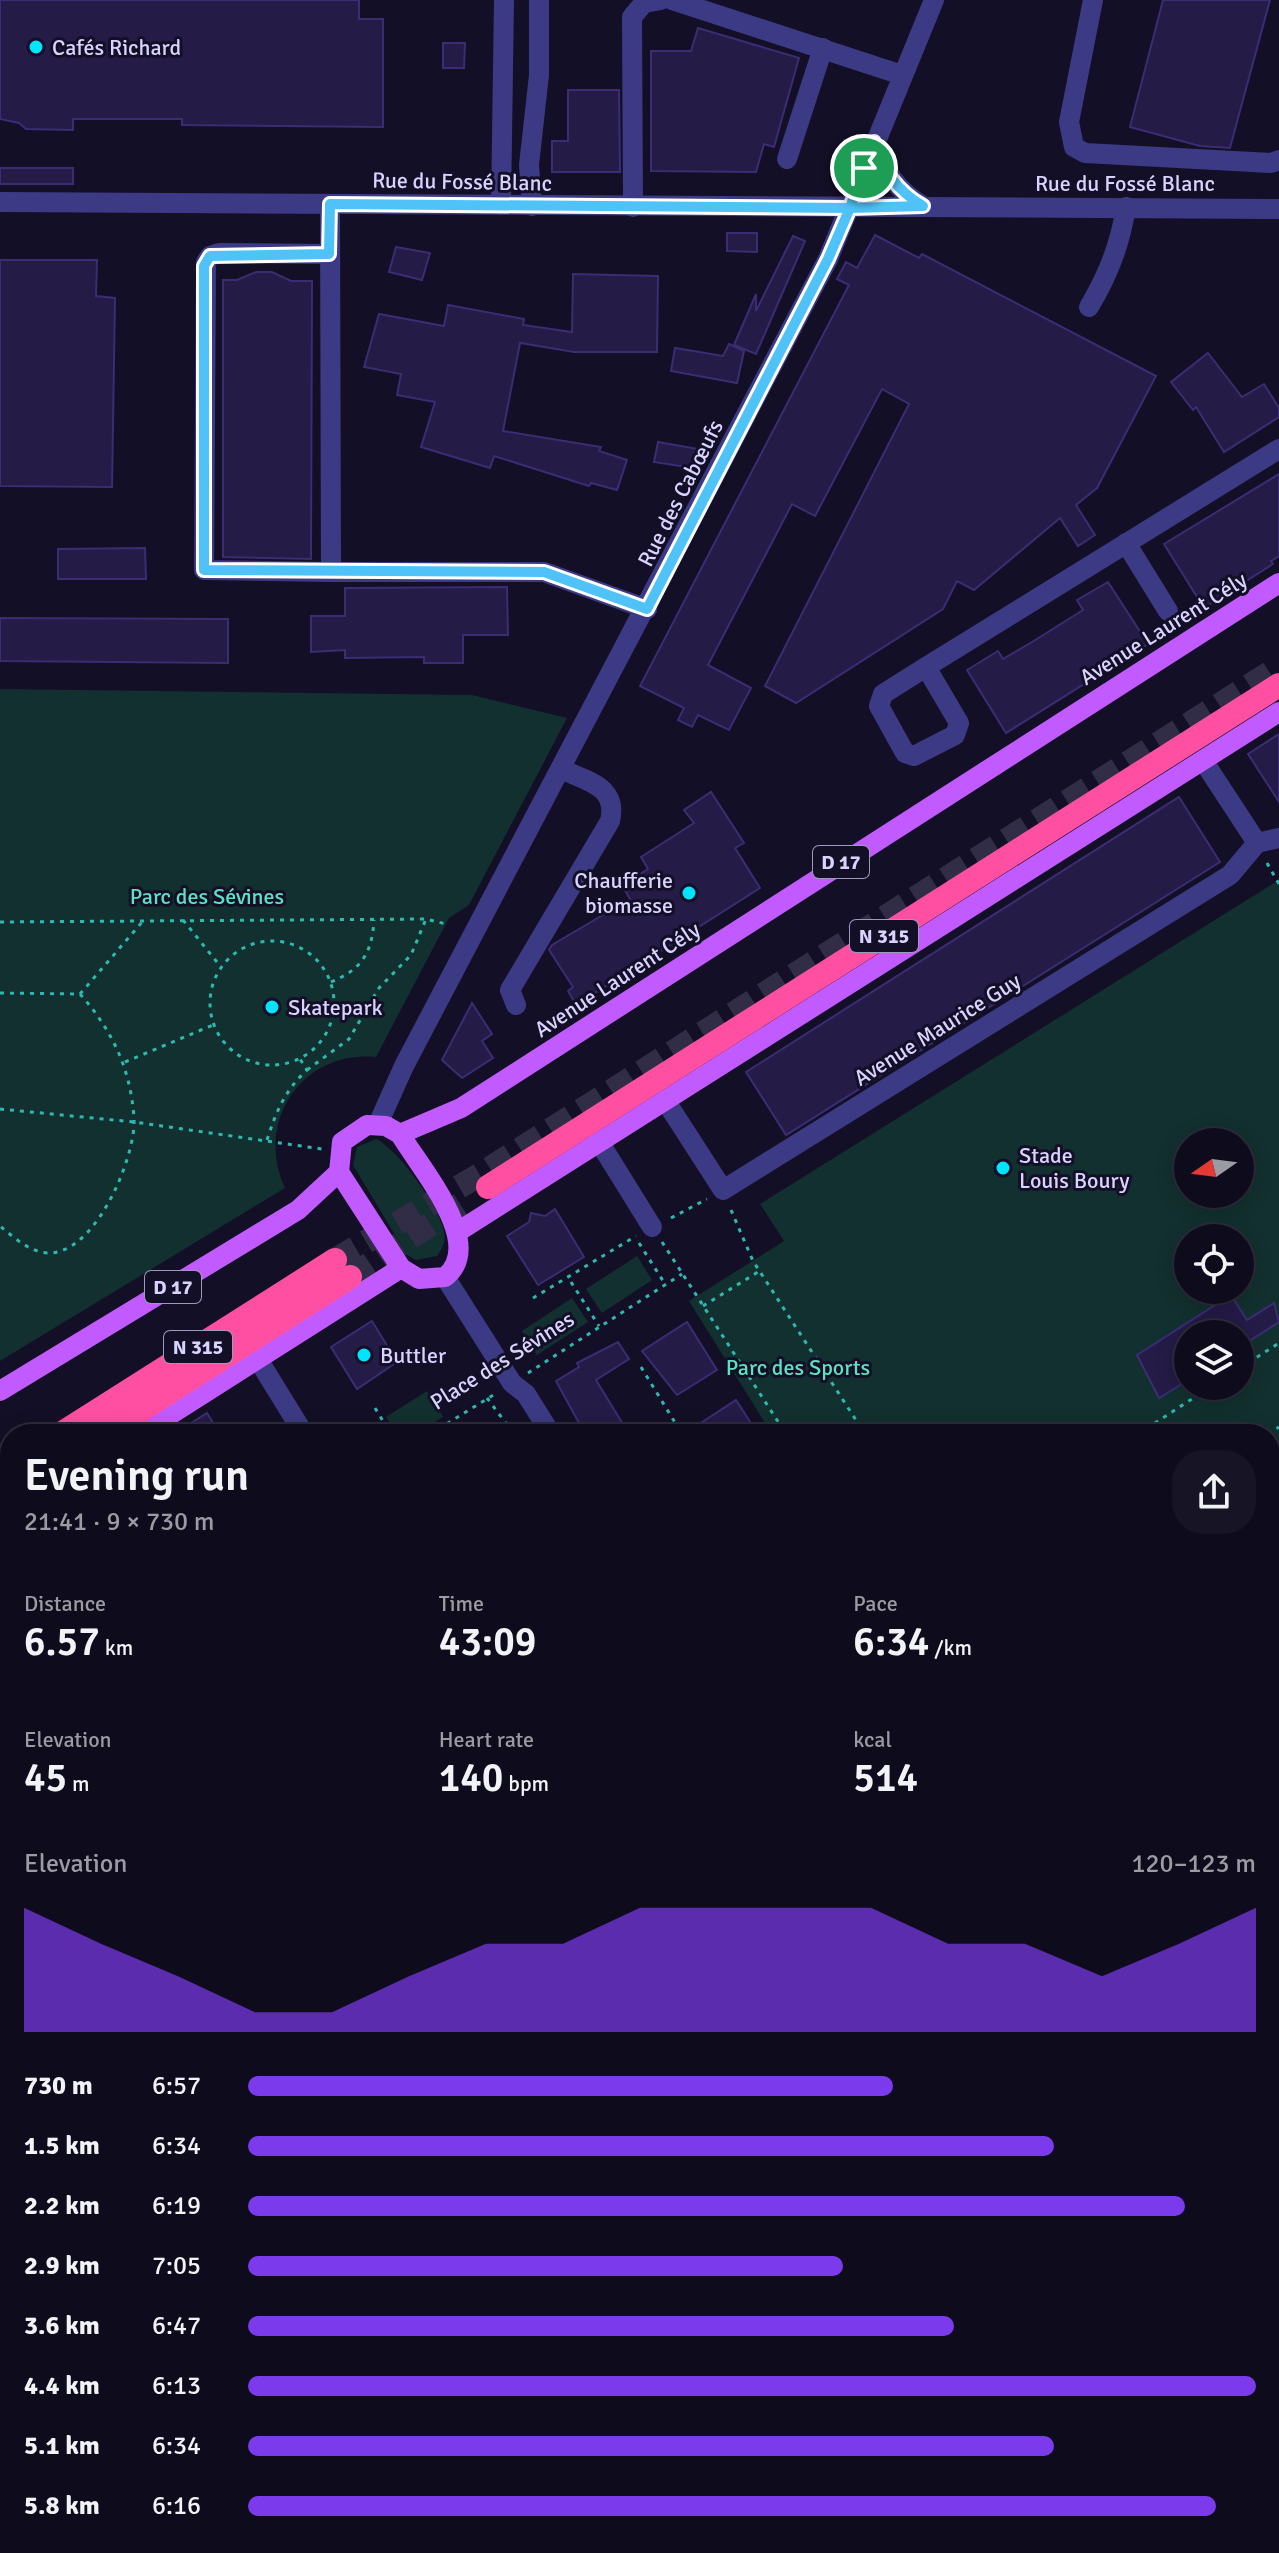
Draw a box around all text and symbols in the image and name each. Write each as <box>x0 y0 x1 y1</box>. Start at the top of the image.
place label: Cafés Richard <box>52 34 181 61</box>
marker: Cafés Richard <box>27 38 45 56</box>
pin <box>830 134 898 202</box>
icon: arrive <box>842 146 886 190</box>
street label: Rue du Fossé Blanc <box>372 166 552 197</box>
street label: Rue du Fossé Blanc <box>1035 170 1215 197</box>
street label: Rue des Cabœufs <box>632 415 729 571</box>
street label: Avenue Laurent Cély <box>1075 566 1252 691</box>
road number: D 17 <box>813 846 869 878</box>
place label: Chaufferie biomasse <box>574 867 673 919</box>
park label: Parc des Sévines <box>130 883 284 910</box>
marker: Chaufferie biomasse <box>680 884 698 902</box>
street label: Avenue Laurent Cély <box>529 915 706 1043</box>
road number: N 315 <box>850 920 918 952</box>
street label: Avenue Maurice Guy <box>849 967 1026 1092</box>
place label: Skatepark <box>288 994 383 1021</box>
marker: Skatepark <box>263 998 281 1016</box>
north arrow <box>1174 1128 1254 1208</box>
map controls <box>1174 1128 1254 1400</box>
place label: Stade Louis Boury <box>1019 1142 1130 1194</box>
marker: Stade Louis Boury <box>994 1159 1012 1177</box>
button: locate <box>1174 1224 1254 1304</box>
road number: D 17 <box>145 1271 201 1303</box>
street label: Place des Sévines <box>425 1305 579 1415</box>
button: layers <box>1174 1320 1254 1400</box>
road number: N 315 <box>164 1331 232 1363</box>
place label: Buttler <box>380 1342 446 1369</box>
marker: Buttler <box>355 1346 373 1364</box>
park label: Parc des Sports <box>726 1354 870 1381</box>
text: Evening run <box>24 1449 249 1503</box>
button: share <box>1172 1450 1256 1534</box>
text: 21:41 · 9 × 730 m <box>24 1506 215 1538</box>
text: Distance <box>24 1590 106 1617</box>
text: Time <box>439 1590 484 1617</box>
text: Pace <box>853 1590 898 1617</box>
text: 6.57 <box>24 1617 100 1667</box>
text: 43:09 <box>439 1617 536 1667</box>
text: 6:34 <box>853 1617 929 1667</box>
text: km <box>100 1634 133 1661</box>
text: /km <box>929 1634 972 1661</box>
text: Elevation <box>24 1726 112 1753</box>
text: Heart rate <box>439 1726 534 1753</box>
text: kcal <box>853 1726 892 1753</box>
text: 45 <box>24 1753 67 1803</box>
text: 140 <box>439 1753 503 1803</box>
text: 514 <box>853 1753 918 1803</box>
text: m <box>67 1770 90 1797</box>
text: bpm <box>503 1770 549 1797</box>
text: Elevation <box>24 1848 128 1880</box>
text: 120–123 m <box>1132 1848 1256 1880</box>
text: 730 m <box>24 2070 93 2102</box>
text: 6:57 <box>152 2070 201 2102</box>
text: 1.5 km <box>24 2130 100 2162</box>
text: 6:34 <box>152 2130 201 2162</box>
text: 2.2 km <box>24 2190 100 2222</box>
text: 6:19 <box>152 2190 201 2222</box>
text: 2.9 km <box>24 2250 100 2282</box>
text: 7:05 <box>152 2250 201 2282</box>
text: 3.6 km <box>24 2310 100 2342</box>
text: 6:47 <box>152 2310 201 2342</box>
text: 4.4 km <box>24 2370 100 2402</box>
text: 6:13 <box>152 2370 201 2402</box>
text: 5.1 km <box>24 2430 100 2462</box>
text: 6:34 <box>152 2430 201 2462</box>
text: 5.8 km <box>24 2490 100 2522</box>
text: 6:16 <box>152 2490 201 2522</box>

